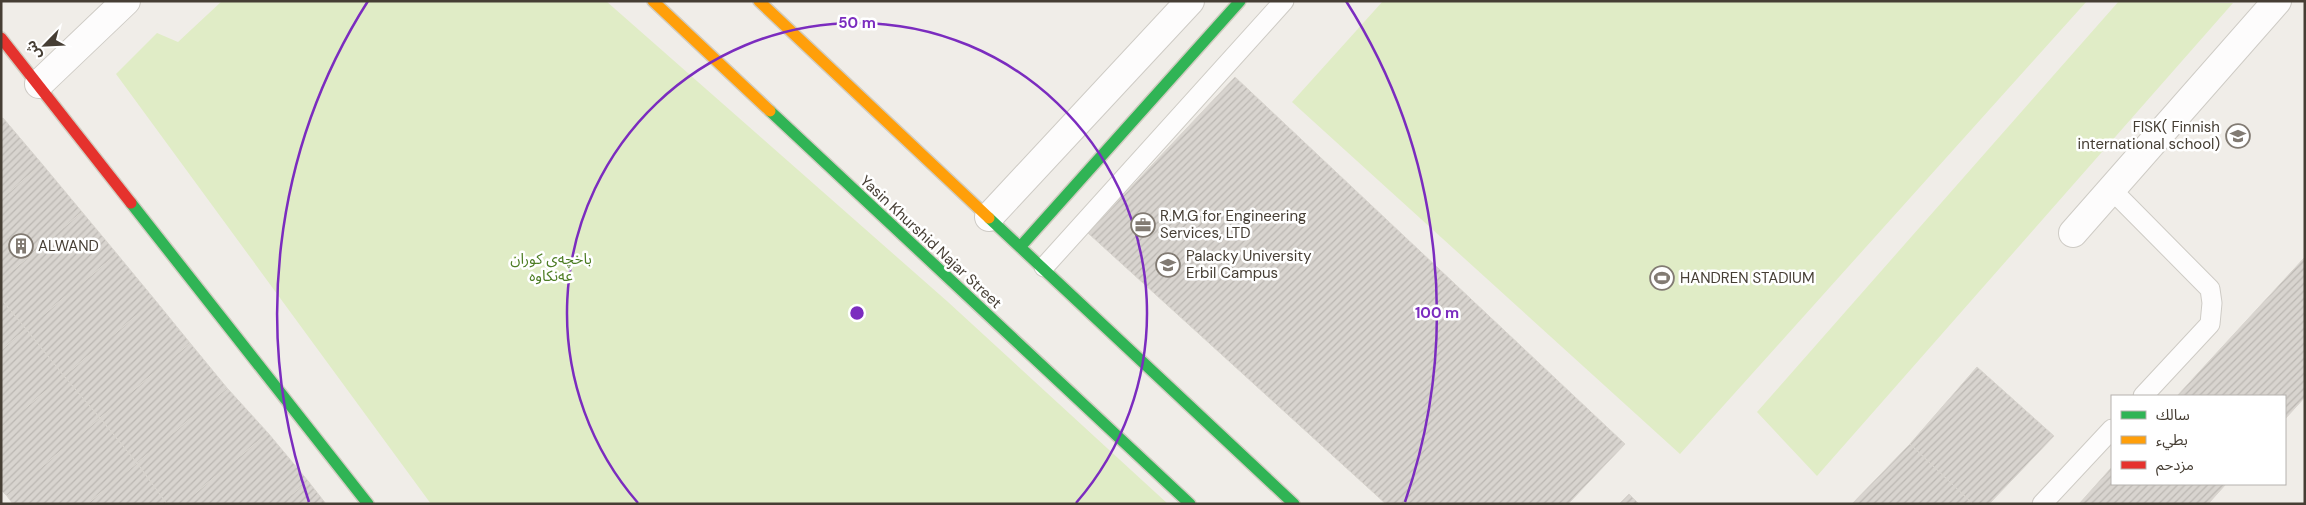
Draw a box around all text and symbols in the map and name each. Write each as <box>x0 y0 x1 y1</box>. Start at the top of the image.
text: 50 m <box>838 13 876 33</box>
north arrow <box>20 20 70 70</box>
text: ش <box>21 38 45 63</box>
place label: FISK( Finnish international school) <box>2078 117 2220 154</box>
school or university icon: FISK( Finnish international school) <box>2225 123 2251 149</box>
street label: Yasin Khurshid Najar Street <box>856 171 1006 313</box>
place label: R.M.G for Engineering Services, LTD <box>1160 206 1306 243</box>
office icon: R.M.G for Engineering Services, LTD <box>1130 212 1156 238</box>
building icon: ALWAND <box>8 233 34 259</box>
place label: ALWAND <box>38 236 99 256</box>
place label: Palacky University Erbil Campus <box>1186 246 1312 283</box>
park label: باخچەی کوران عەنکاوە <box>510 249 592 286</box>
school or university icon: Palacky University Erbil Campus <box>1155 252 1181 278</box>
sports icon: HANDREN STADIUM <box>1649 265 1675 291</box>
place label: HANDREN STADIUM <box>1680 268 1815 288</box>
text: 100 m <box>1415 303 1459 323</box>
centre of rings <box>848 304 866 322</box>
legend <box>2111 395 2286 485</box>
text: سالك <box>2156 405 2190 425</box>
text: بطيء <box>2156 430 2188 451</box>
text: مزدحم <box>2156 455 2194 476</box>

